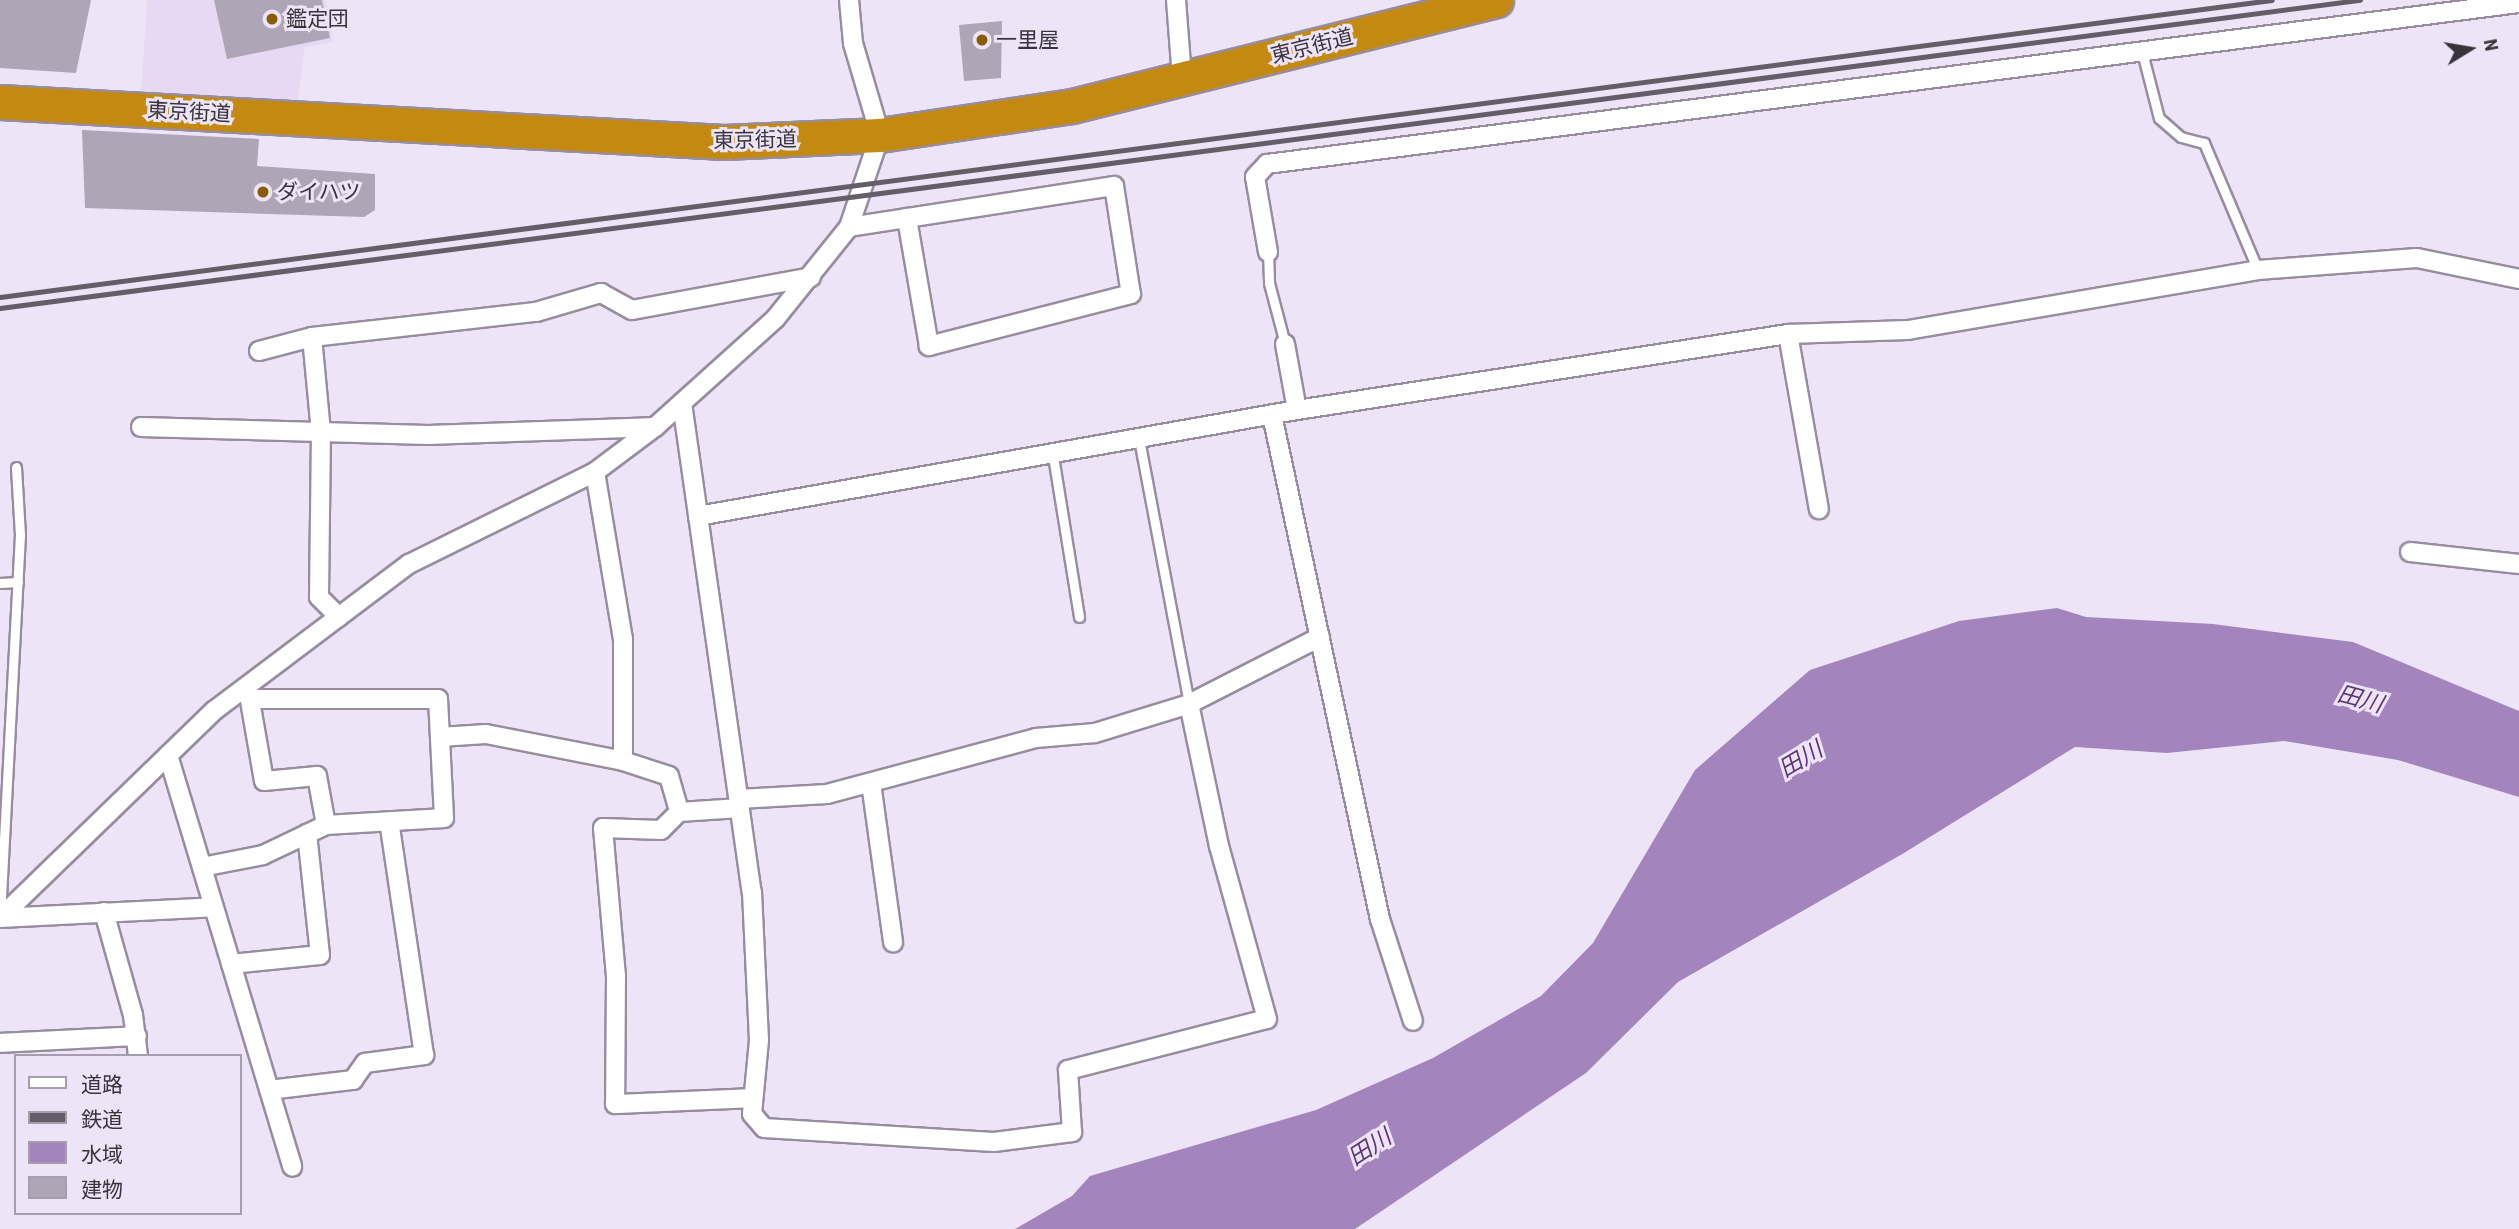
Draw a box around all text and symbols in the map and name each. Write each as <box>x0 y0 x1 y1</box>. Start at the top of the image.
place label: 鑑定団 <box>286 6 349 32</box>
marker: 鑑定団 <box>264 11 280 27</box>
north arrow <box>2435 14 2505 84</box>
street label: 東京街道 <box>1268 24 1356 68</box>
place label: 一里屋 <box>996 27 1059 53</box>
marker: 一里屋 <box>974 32 990 48</box>
text: N <box>2479 37 2504 53</box>
street label: 東京街道 <box>146 97 232 127</box>
street label: 東京街道 <box>713 127 797 153</box>
place label: ダイハツ <box>277 179 361 205</box>
marker: ダイハツ <box>255 184 271 200</box>
water label: 田川 <box>2334 681 2386 719</box>
water label: 田川 <box>1774 736 1828 784</box>
legend <box>14 1054 242 1215</box>
text: 道路 <box>81 1073 123 1097</box>
text: 鉄道 <box>81 1108 123 1132</box>
water label: 田川 <box>1343 1124 1397 1172</box>
text: 水域 <box>81 1143 123 1167</box>
text: 建物 <box>81 1178 123 1202</box>

